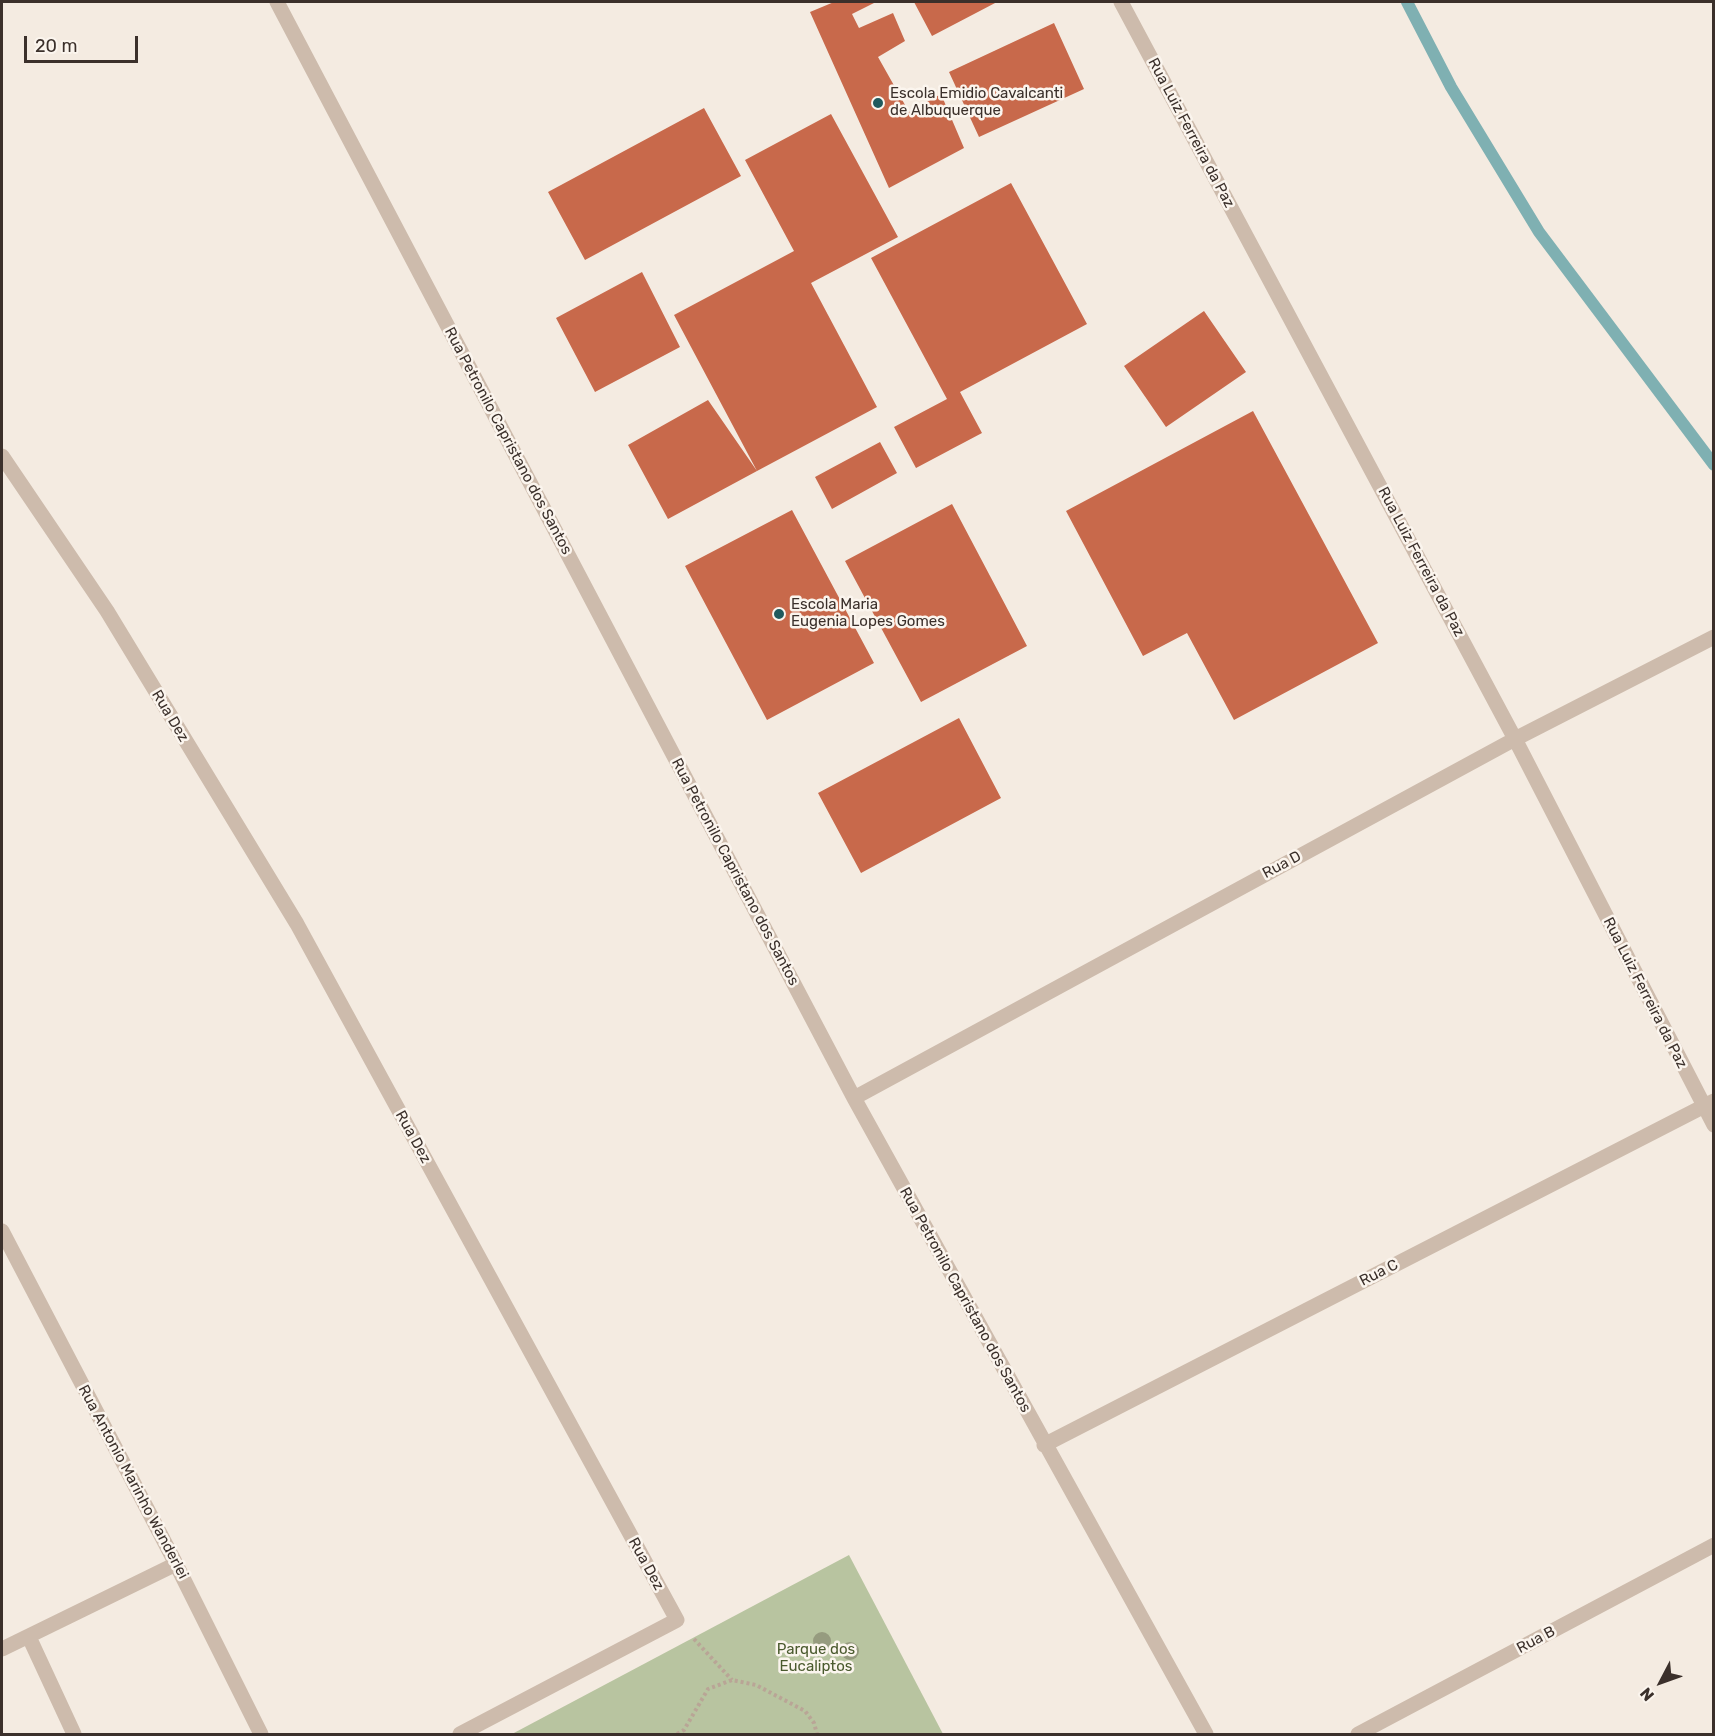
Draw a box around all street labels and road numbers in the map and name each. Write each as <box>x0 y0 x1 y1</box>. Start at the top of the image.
street label: Rua Luiz Ferreira da Paz <box>1144 55 1238 211</box>
street label: Rua Petronilo Capristano dos Santos <box>440 324 576 558</box>
street label: Rua Luiz Ferreira da Paz <box>1374 484 1468 640</box>
street label: Rua Dez <box>148 687 192 745</box>
street label: Rua Petronilo Capristano dos Santos <box>667 755 803 989</box>
street label: Rua D <box>1260 847 1304 883</box>
street label: Rua Luiz Ferreira da Paz <box>1599 914 1691 1072</box>
street label: Rua Dez <box>391 1108 435 1166</box>
street label: Rua Petronilo Capristano dos Santos <box>895 1184 1035 1416</box>
street label: Rua C <box>1357 1256 1401 1290</box>
street label: Rua Antonio Marinho Wanderlei <box>74 1382 192 1582</box>
street label: Rua Dez <box>624 1535 668 1593</box>
street label: Rua B <box>1514 1622 1558 1658</box>

